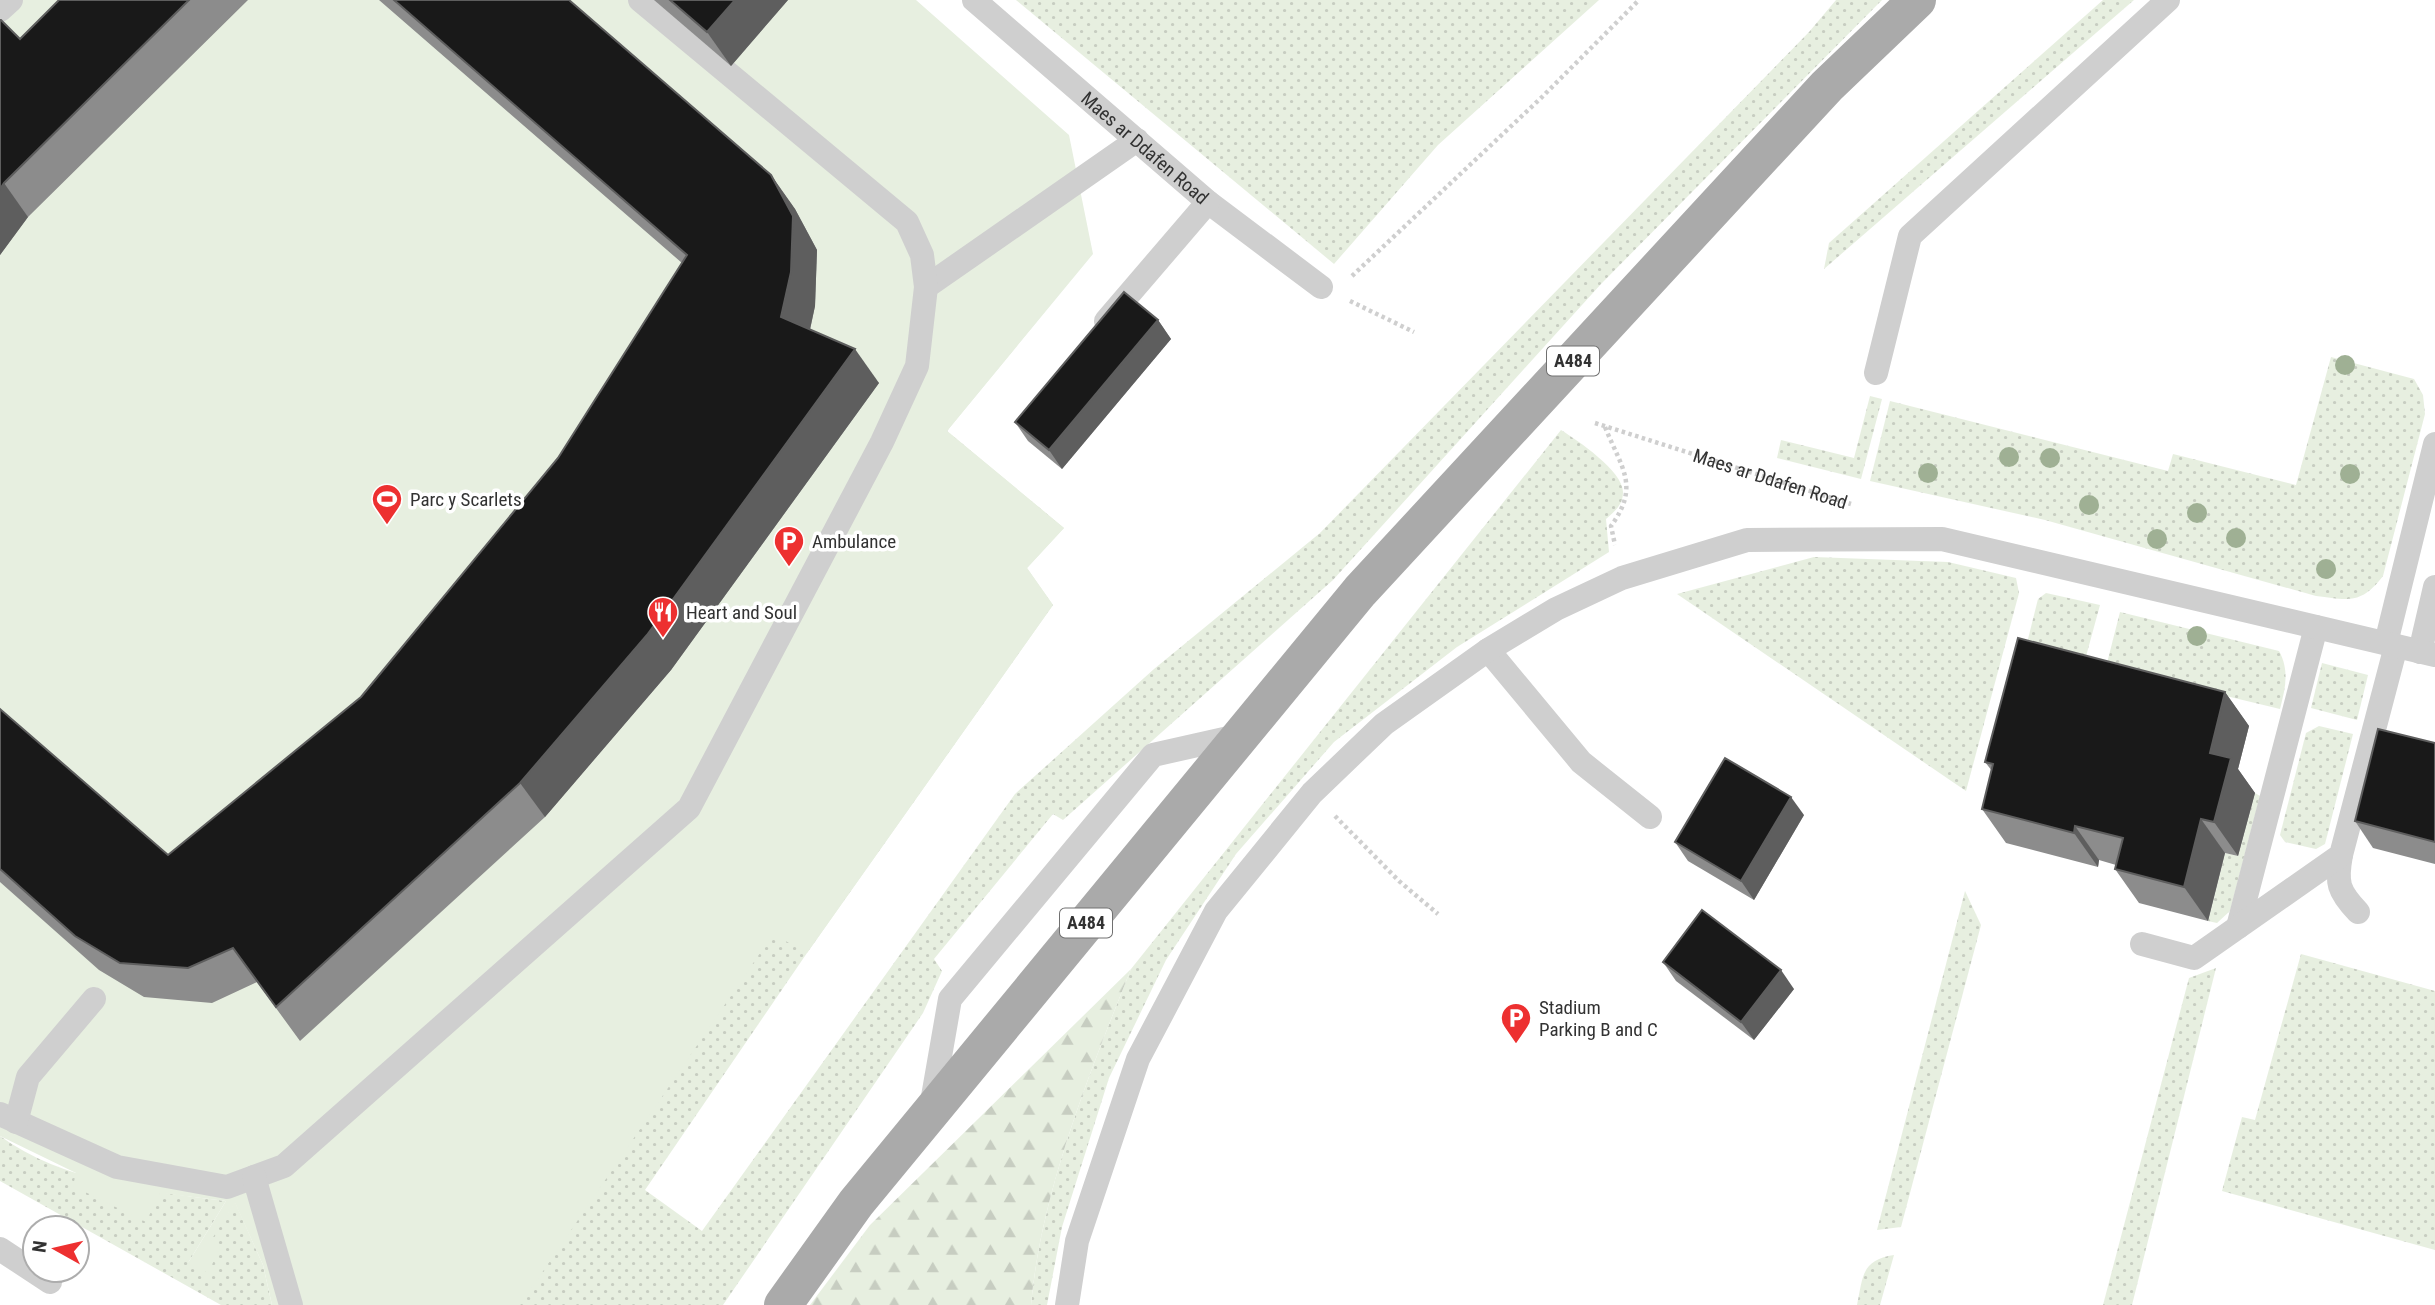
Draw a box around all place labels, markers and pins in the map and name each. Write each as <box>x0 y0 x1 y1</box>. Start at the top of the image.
sports icon: Parc y Scarlets <box>370 482 404 526</box>
place label: Parc y Scarlets <box>410 488 522 511</box>
parking icon: Ambulance <box>772 524 806 568</box>
place label: Ambulance <box>812 530 896 553</box>
restaurant icon: Heart and Soul <box>646 595 680 639</box>
place label: Heart and Soul <box>686 601 797 624</box>
place label: Stadium Parking B and C <box>1539 996 1658 1041</box>
parking icon: Stadium Parking B and C <box>1499 1001 1533 1045</box>

